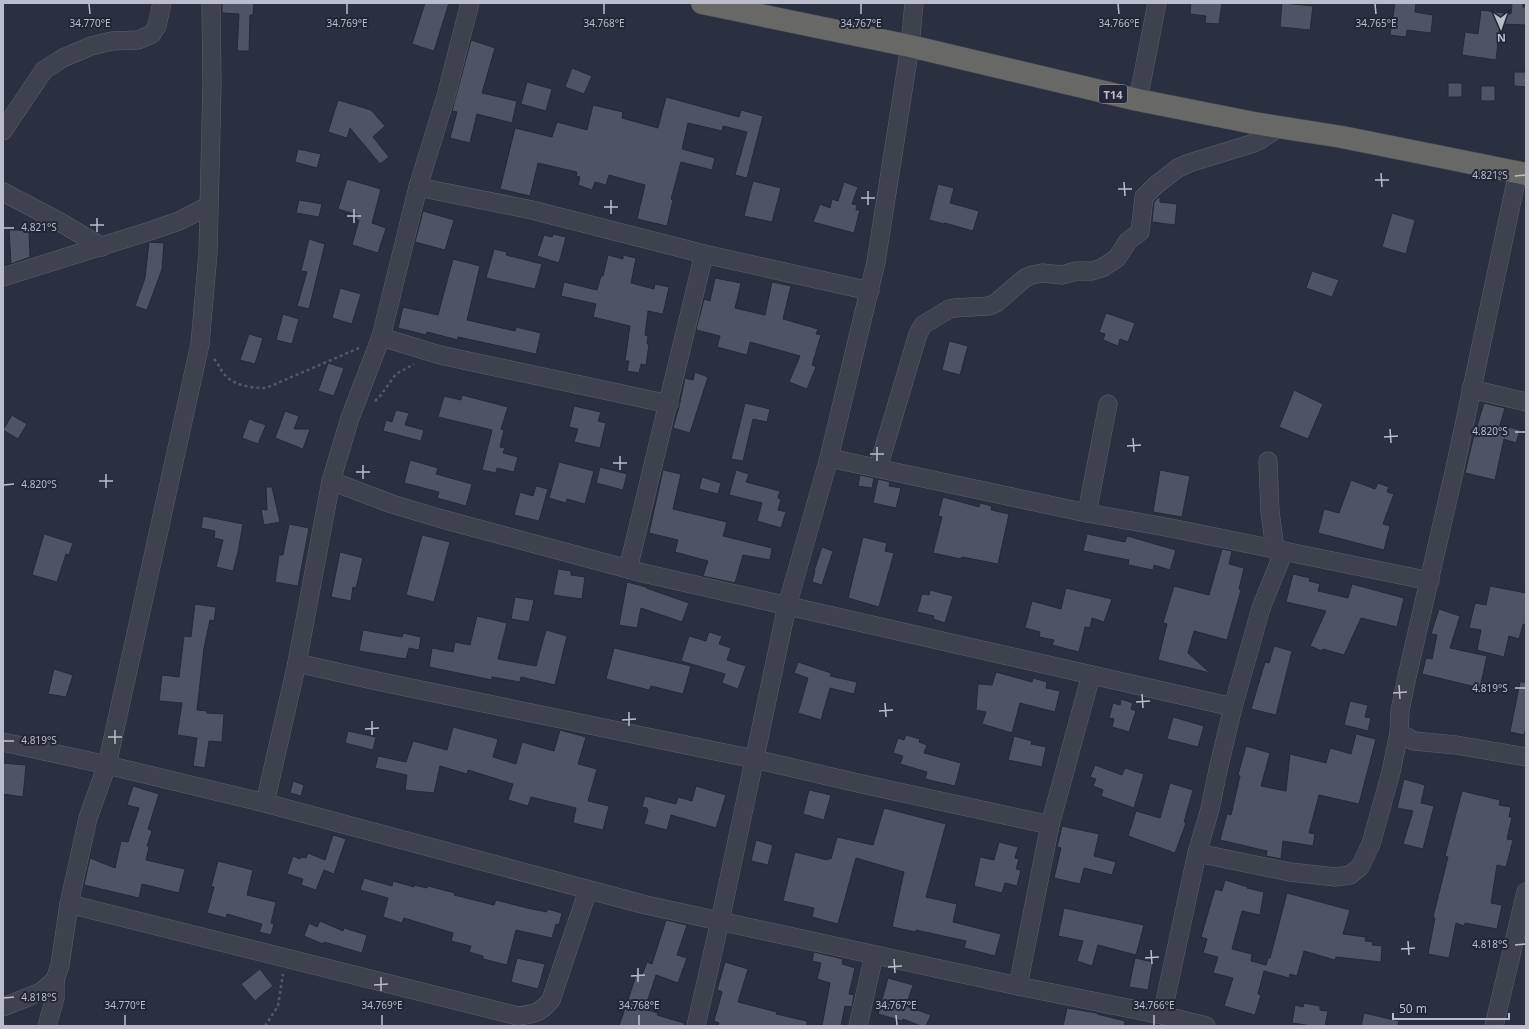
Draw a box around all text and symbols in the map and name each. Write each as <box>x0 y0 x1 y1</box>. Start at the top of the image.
north arrow <box>1481 8 1521 48</box>
text: 34.770°E <box>69 16 111 30</box>
text: 34.769°E <box>326 16 368 30</box>
text: 34.768°E <box>583 16 625 30</box>
text: 34.767°E <box>840 16 882 30</box>
text: 34.766°E <box>1098 16 1140 30</box>
text: 34.765°E <box>1355 16 1397 30</box>
text: N <box>1497 31 1506 46</box>
road number: T14 <box>1099 85 1127 103</box>
text: 4.821°S <box>1472 168 1508 182</box>
text: 4.821°S <box>21 220 57 234</box>
text: 4.820°S <box>1472 424 1508 438</box>
text: 4.820°S <box>21 477 57 491</box>
text: 4.819°S <box>1472 681 1508 695</box>
text: 4.819°S <box>21 733 57 747</box>
text: 4.818°S <box>1472 937 1508 951</box>
text: 4.818°S <box>21 990 57 1004</box>
scale bar <box>1393 995 1509 1021</box>
text: 34.770°E <box>104 998 146 1012</box>
text: 34.769°E <box>361 998 403 1012</box>
text: 34.768°E <box>618 998 660 1012</box>
text: 34.767°E <box>875 998 917 1012</box>
text: 34.766°E <box>1133 998 1175 1012</box>
text: 50 m <box>1399 1000 1427 1017</box>

